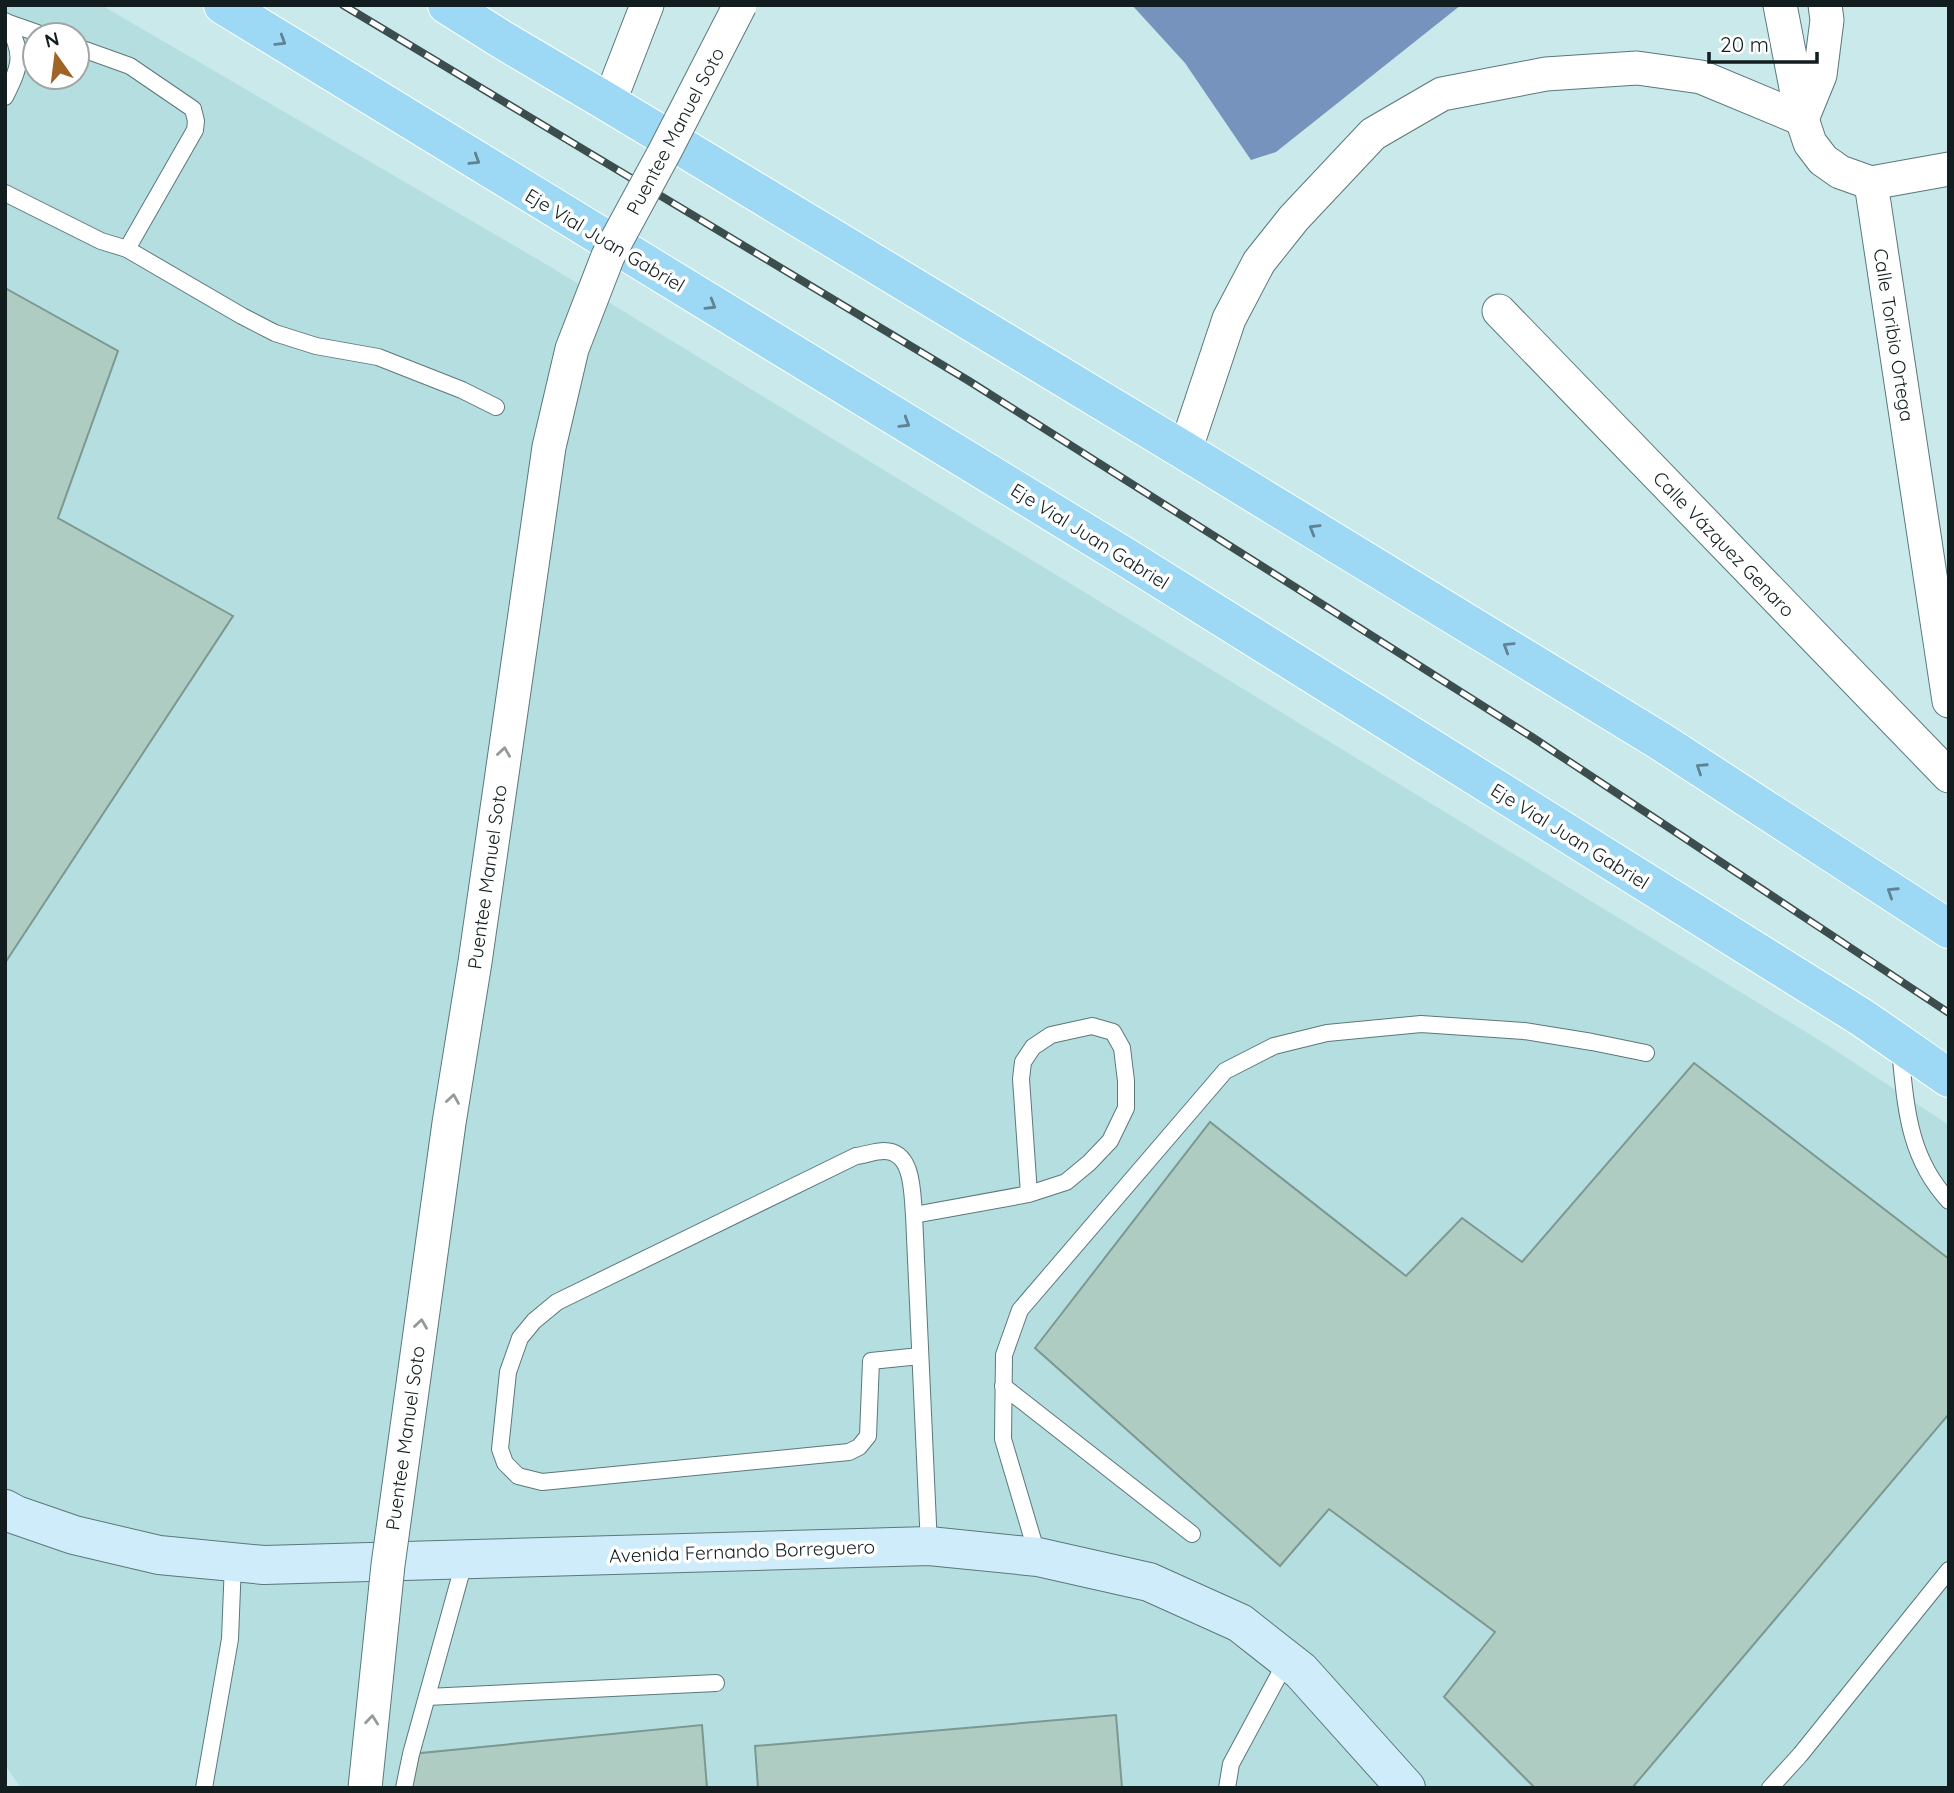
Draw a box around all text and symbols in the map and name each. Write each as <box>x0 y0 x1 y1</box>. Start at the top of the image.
north arrow <box>21 21 91 91</box>
scale bar <box>1709 21 1818 65</box>
text: N <box>42 26 62 53</box>
text: 20 m <box>1720 31 1769 57</box>
one-way arrow <box>274 33 287 46</box>
street label: Puentee Manuel Soto <box>621 43 729 219</box>
one-way arrow <box>467 152 480 165</box>
street label: Eje Vial Juan Gabriel <box>521 183 689 297</box>
street label: Calle Toribio Ortega <box>1868 247 1920 423</box>
one-way arrow <box>703 296 716 309</box>
one-way arrow <box>898 415 911 428</box>
street label: Calle Vázquez Genaro <box>1648 466 1800 622</box>
street label: Eje Vial Juan Gabriel <box>1006 478 1174 594</box>
one-way arrow <box>1308 524 1321 537</box>
one-way arrow <box>1503 643 1516 656</box>
one-way arrow <box>496 747 511 758</box>
one-way arrow <box>1696 763 1709 776</box>
street label: Eje Vial Juan Gabriel <box>1486 778 1654 894</box>
street label: Puentee Manuel Soto <box>462 783 512 971</box>
one-way arrow <box>1886 887 1899 900</box>
one-way arrow <box>445 1093 460 1105</box>
one-way arrow <box>413 1318 428 1330</box>
street label: Puentee Manuel Soto <box>380 1344 430 1532</box>
street label: Avenida Fernando Borreguero <box>609 1534 875 1568</box>
one-way arrow <box>364 1714 379 1725</box>

